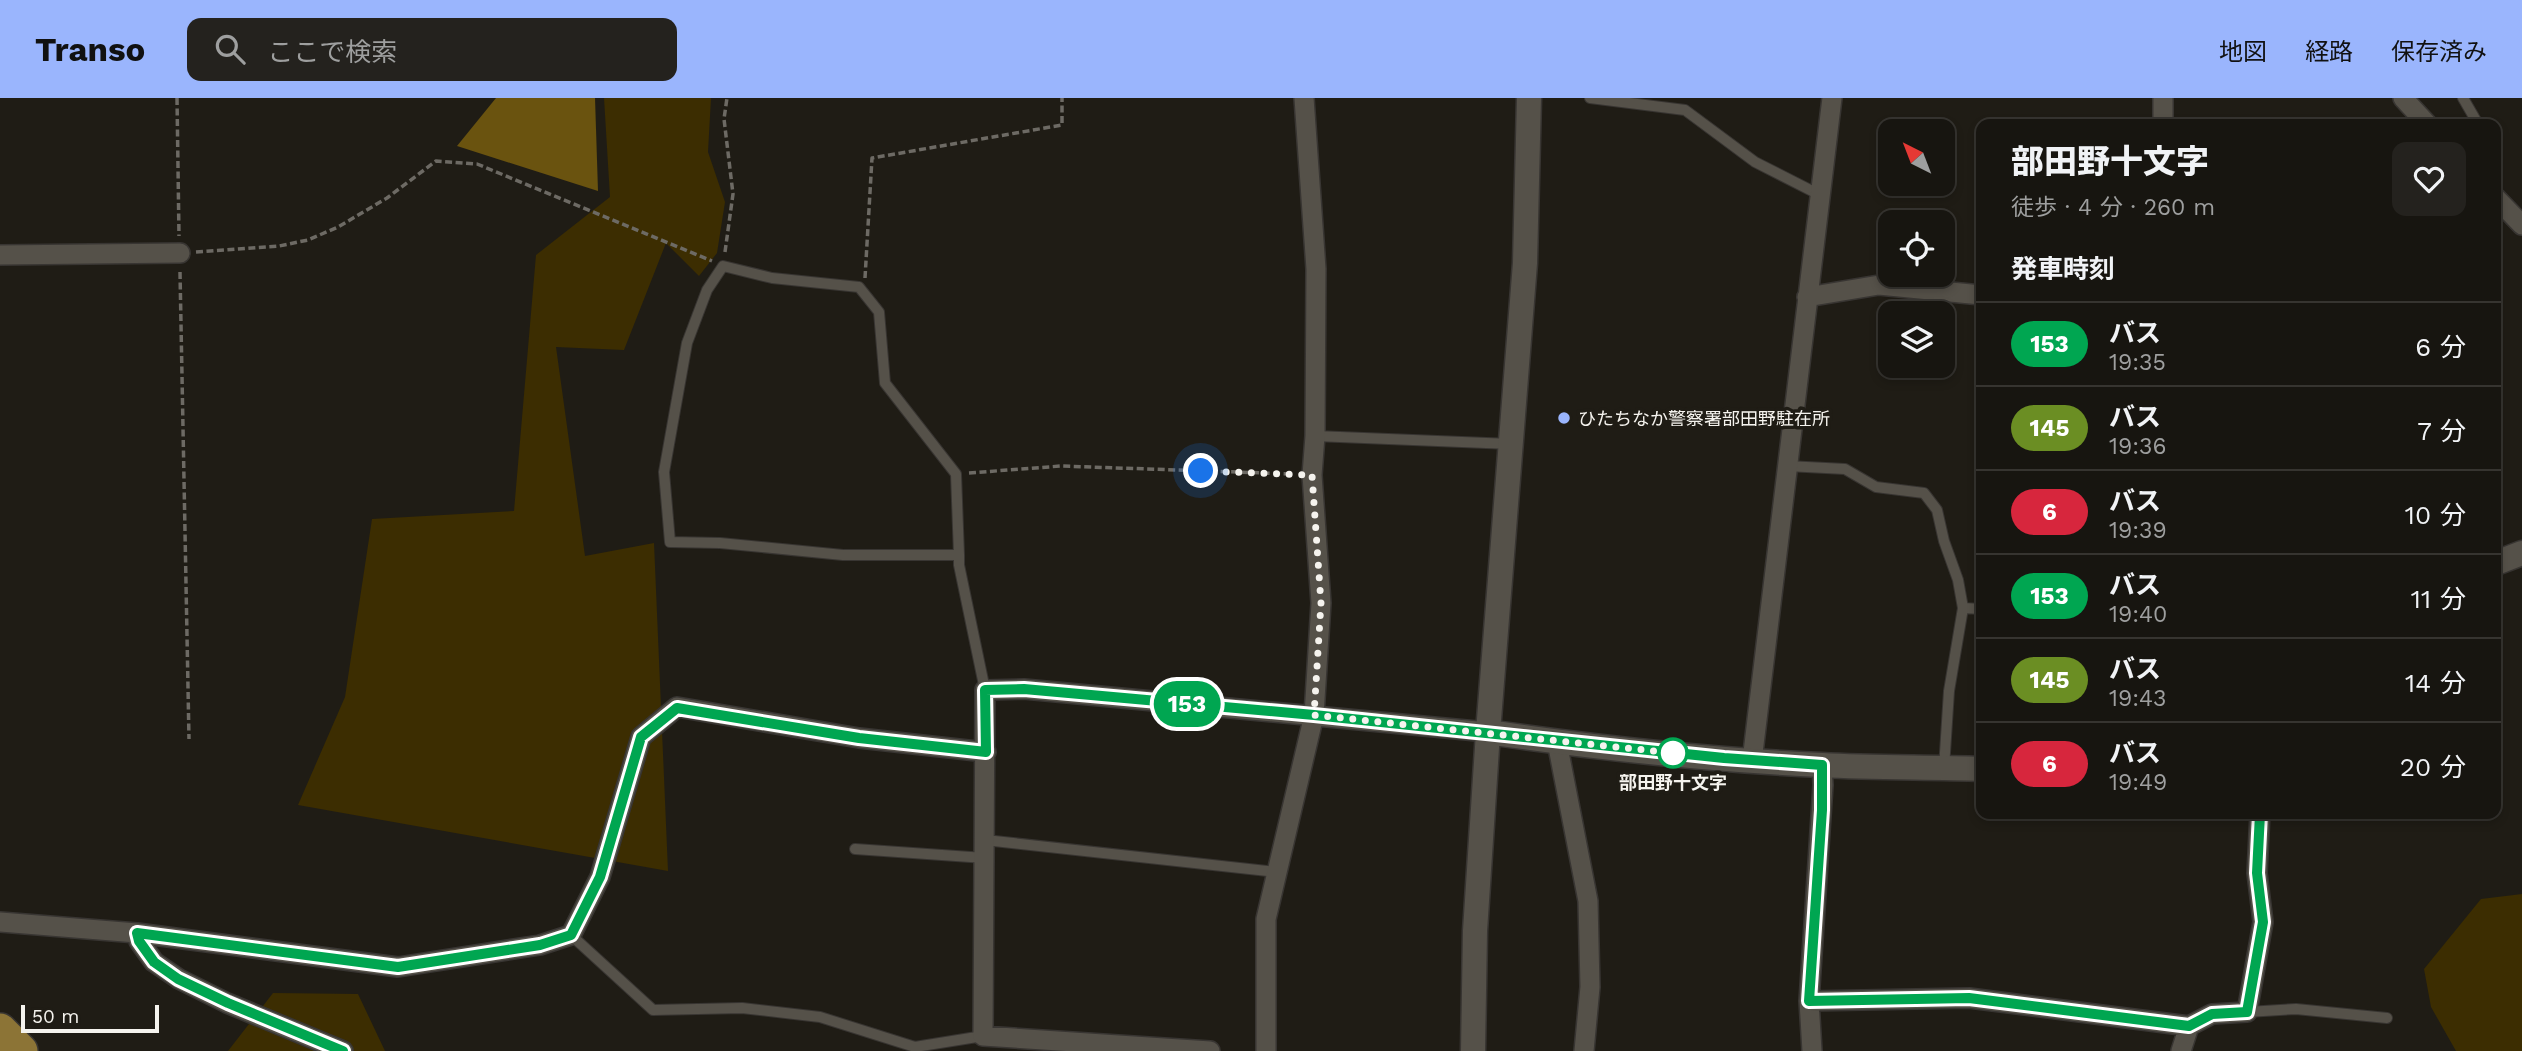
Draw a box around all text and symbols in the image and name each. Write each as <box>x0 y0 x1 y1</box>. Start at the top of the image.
search box <box>187 18 677 81</box>
text: Transo <box>35 30 145 69</box>
icon: search <box>211 30 249 68</box>
text: ここで検索 <box>267 37 397 67</box>
text: 地図 <box>2219 38 2267 66</box>
text: 経路 <box>2305 38 2353 66</box>
text: 保存済み <box>2391 38 2487 66</box>
north arrow <box>1878 119 1955 196</box>
map controls <box>1878 119 1955 378</box>
text: 部田野十文字 <box>2011 142 2209 181</box>
button: heart <box>2392 142 2466 216</box>
text: 徒歩 · 4 分 · 260 m <box>2011 194 2215 221</box>
button: locate <box>1878 210 1955 287</box>
text: 発車時刻 <box>2011 254 2115 284</box>
button: layers <box>1878 301 1955 378</box>
text: バス <box>2109 318 2161 348</box>
text: 153 <box>2030 330 2069 358</box>
text: 6 分 <box>2415 332 2466 362</box>
text: 19:35 <box>2109 349 2166 376</box>
text: バス <box>2109 402 2161 432</box>
place label: ひたちなか警察署部田野駐在所 <box>1578 408 1830 429</box>
marker: ひたちなか警察署部田野駐在所 <box>1556 410 1572 426</box>
text: 145 <box>2030 414 2069 442</box>
text: 7 分 <box>2417 416 2466 446</box>
text: 19:36 <box>2109 433 2166 460</box>
your location <box>1183 453 1218 488</box>
text: バス <box>2109 486 2161 516</box>
text: 6 <box>2042 498 2057 526</box>
text: 10 分 <box>2405 500 2466 530</box>
text: 19:39 <box>2109 517 2167 544</box>
text: バス <box>2109 570 2161 600</box>
text: 153 <box>2030 582 2069 610</box>
text: 11 分 <box>2411 584 2466 614</box>
text: 19:40 <box>2109 601 2167 628</box>
text: バス <box>2109 654 2161 684</box>
text: 145 <box>2030 666 2069 694</box>
text: 14 分 <box>2405 668 2466 698</box>
line badge: 153 <box>1147 681 1227 727</box>
text: 19:43 <box>2109 685 2166 712</box>
text: 153 <box>1168 690 1206 718</box>
marker: 部田野十文字 <box>1658 738 1688 768</box>
text: バス <box>2109 738 2161 768</box>
text: 6 <box>2042 750 2057 778</box>
text: 20 分 <box>2400 752 2466 782</box>
text: 19:49 <box>2109 769 2167 796</box>
place label: 部田野十文字 <box>1619 772 1727 793</box>
scale bar <box>21 1002 159 1034</box>
text: 50 m <box>32 1005 79 1028</box>

